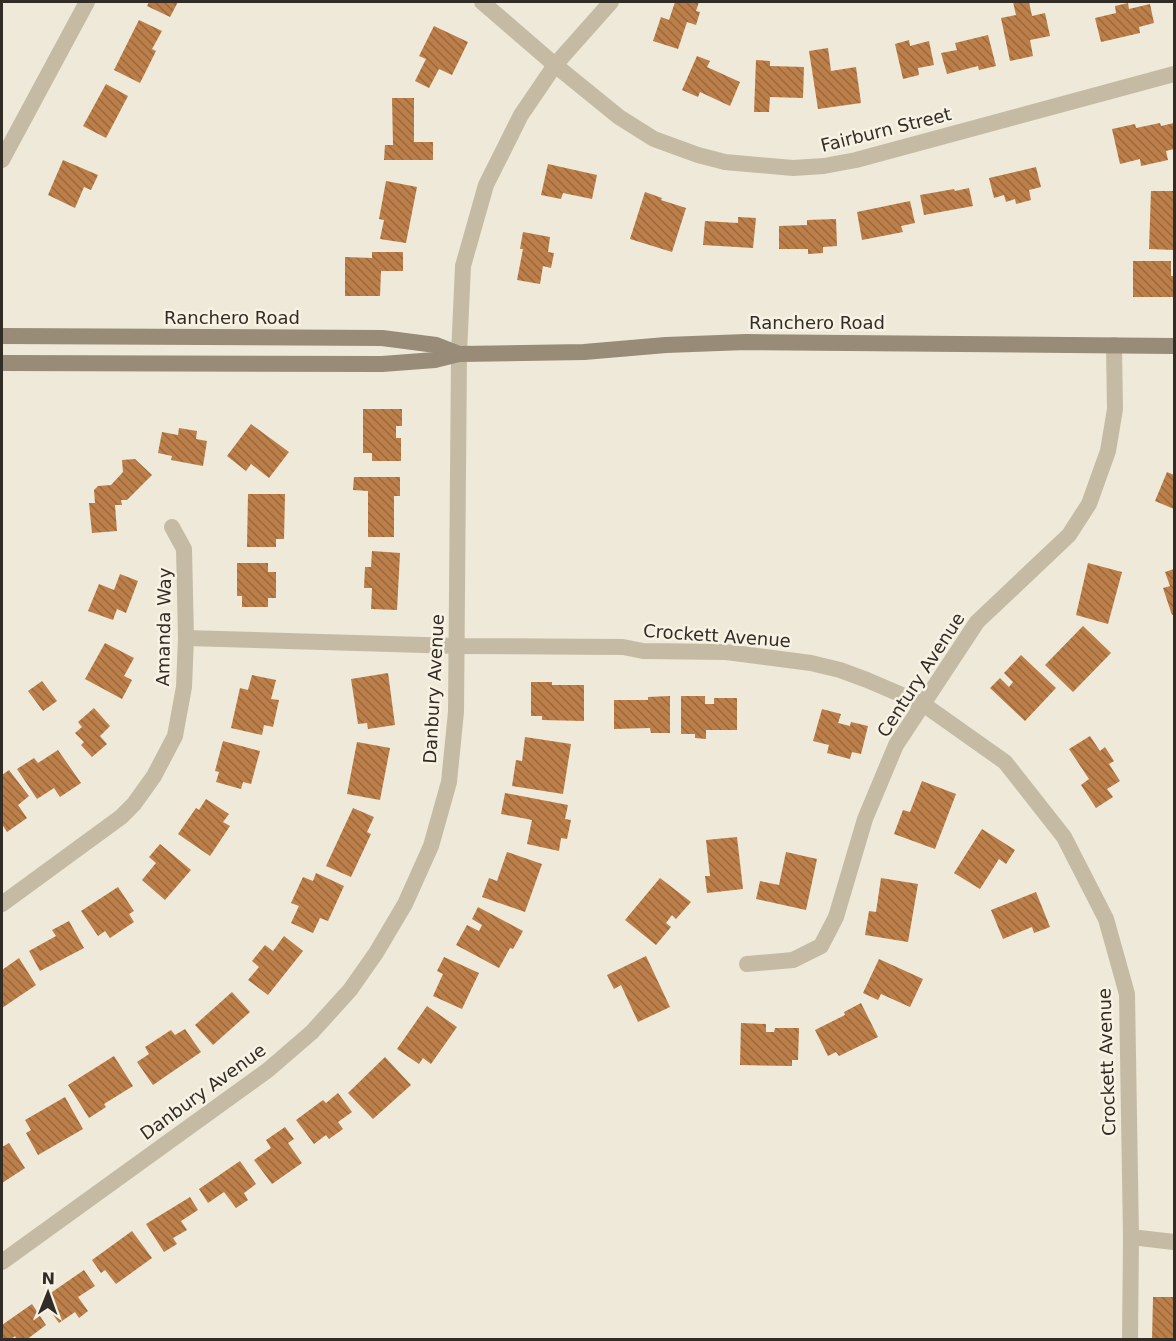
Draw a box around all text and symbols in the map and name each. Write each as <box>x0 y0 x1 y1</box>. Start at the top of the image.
street label: Fairburn Street <box>818 103 953 156</box>
street label: Ranchero Road <box>164 307 300 328</box>
street label: Ranchero Road <box>749 312 885 333</box>
street label: Amanda Way <box>152 567 175 687</box>
street label: Century Avenue <box>873 609 969 741</box>
street label: Danbury Avenue <box>419 614 448 764</box>
street label: Crockett Avenue <box>642 620 792 651</box>
street label: Crockett Avenue <box>1093 988 1120 1136</box>
street label: Danbury Avenue <box>136 1039 269 1144</box>
north arrow <box>18 1263 78 1323</box>
text: N <box>41 1269 55 1288</box>

